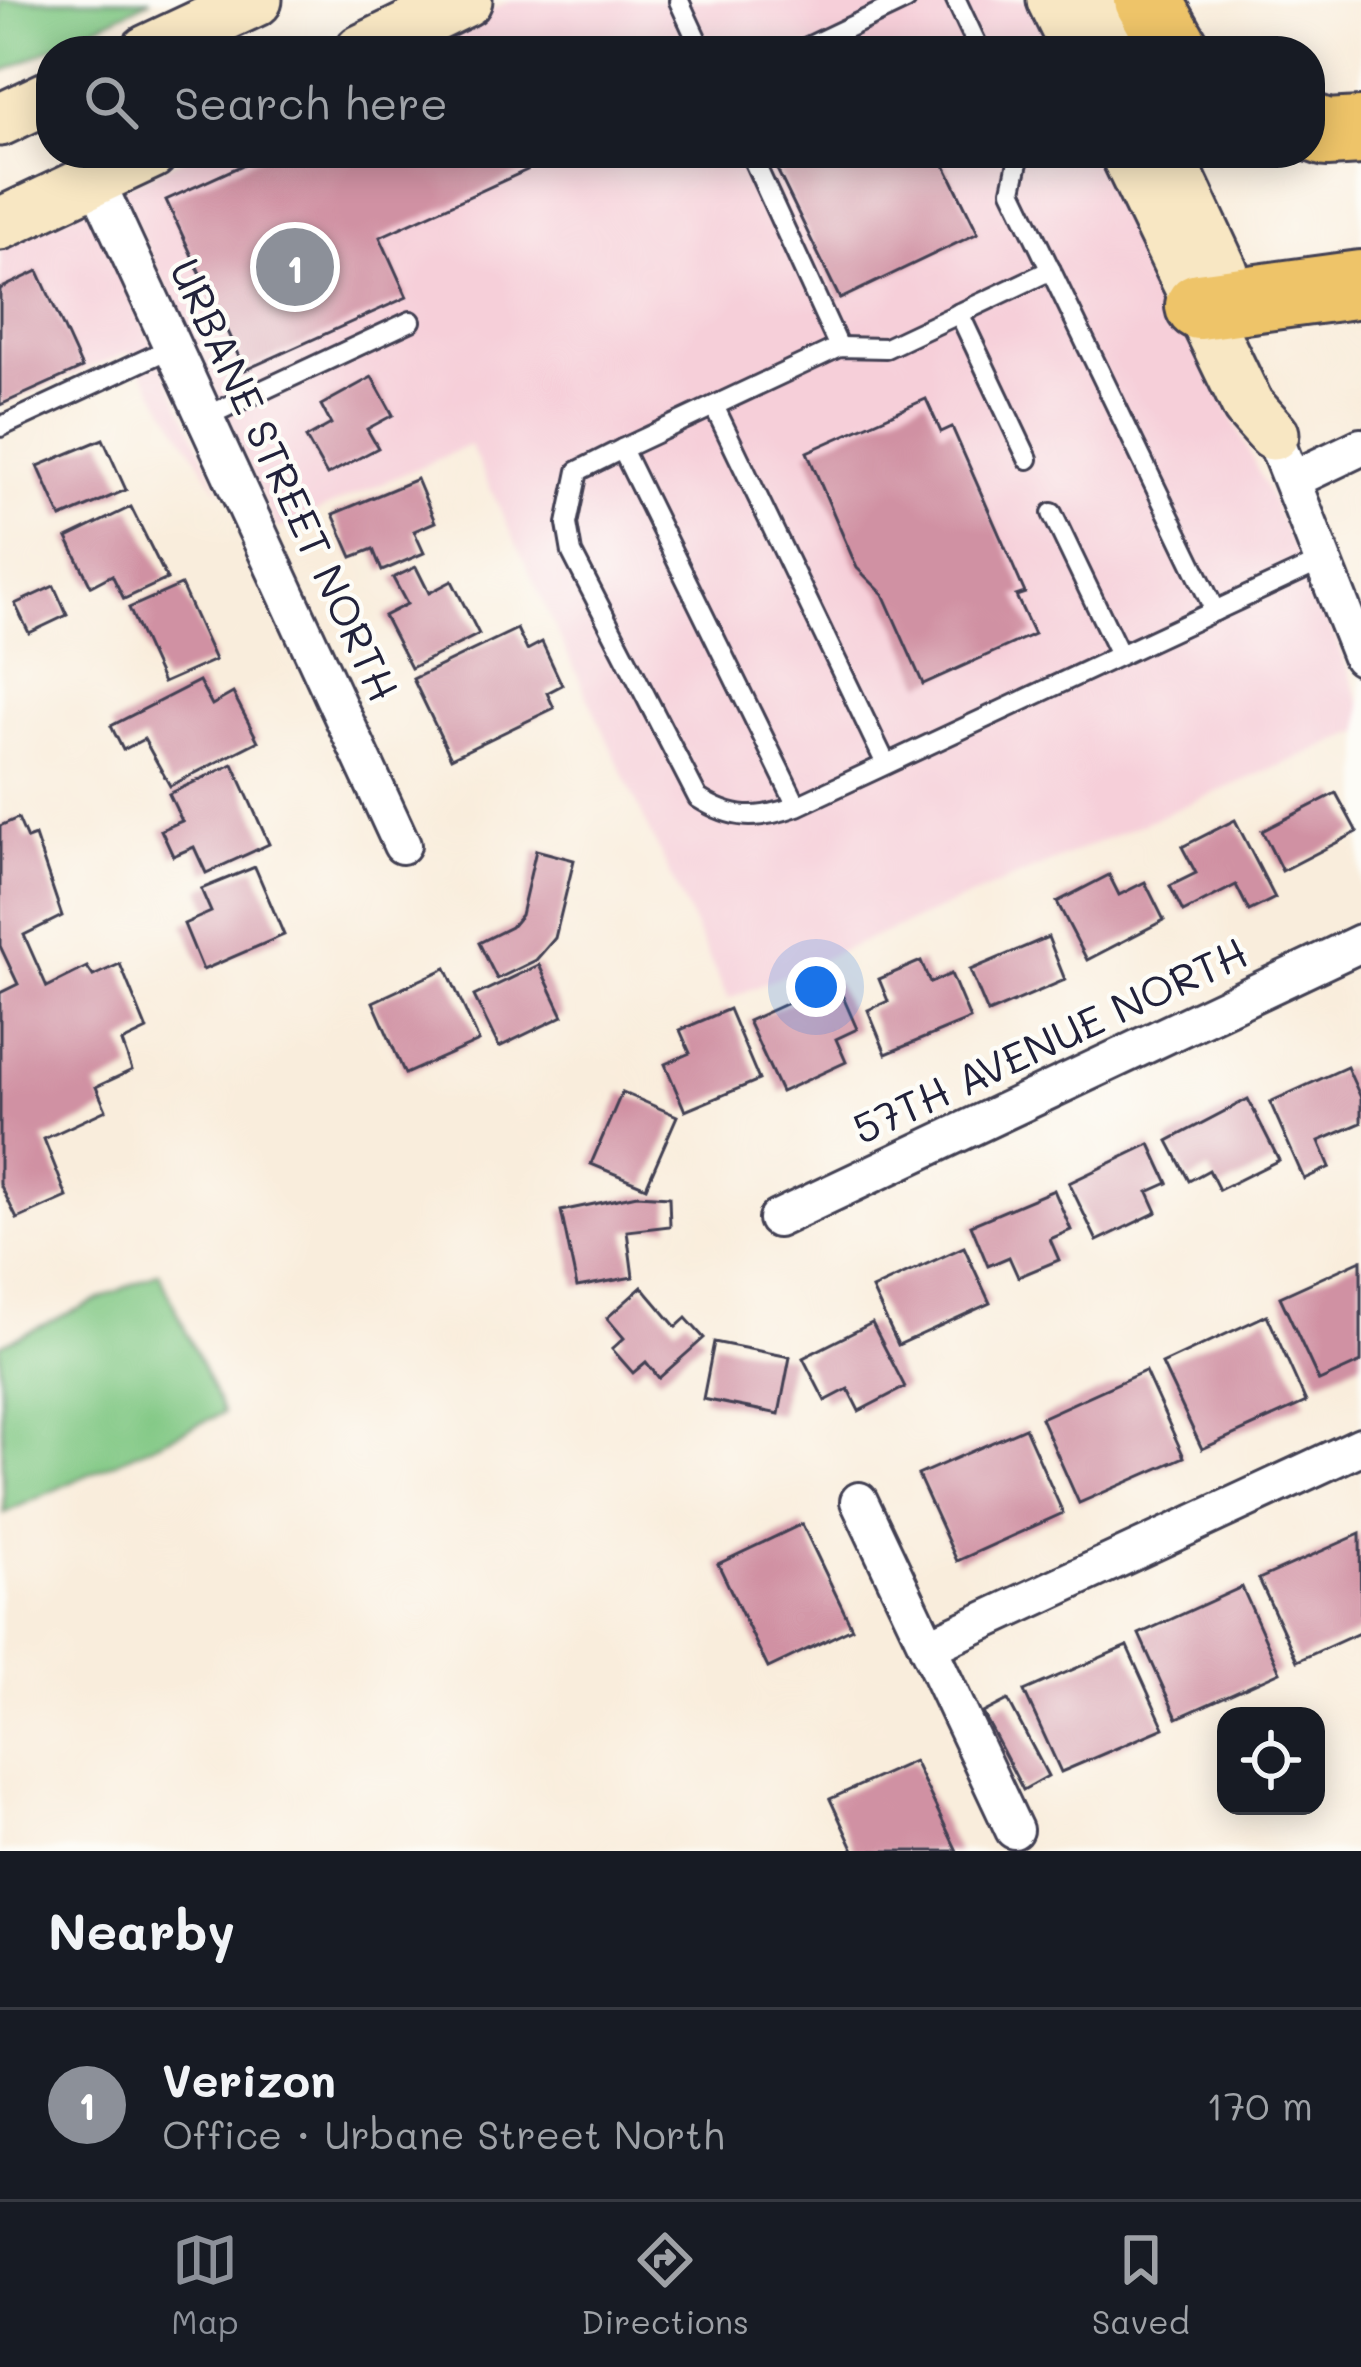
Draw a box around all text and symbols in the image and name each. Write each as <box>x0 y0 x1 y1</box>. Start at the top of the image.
search box <box>36 36 1325 168</box>
icon: search <box>78 69 144 135</box>
text: Search here <box>174 73 448 131</box>
pin: 1 <box>256 222 334 312</box>
street label: URBANE STREET NORTH <box>159 249 412 709</box>
street label: 57TH AVENUE NORTH <box>843 924 1256 1155</box>
your location <box>786 957 846 1017</box>
map controls <box>1217 1707 1325 1815</box>
button: locate <box>1217 1707 1325 1815</box>
text: Nearby <box>48 1896 235 1963</box>
text: Verizon <box>162 2050 336 2108</box>
text: 1 <box>78 2079 96 2130</box>
text: 170 m <box>1206 2079 1313 2130</box>
text: Office · Urbane Street North <box>162 2108 724 2159</box>
tab: Map <box>171 2227 239 2342</box>
tab: Directions <box>581 2227 749 2342</box>
tab: Saved <box>1092 2227 1190 2342</box>

